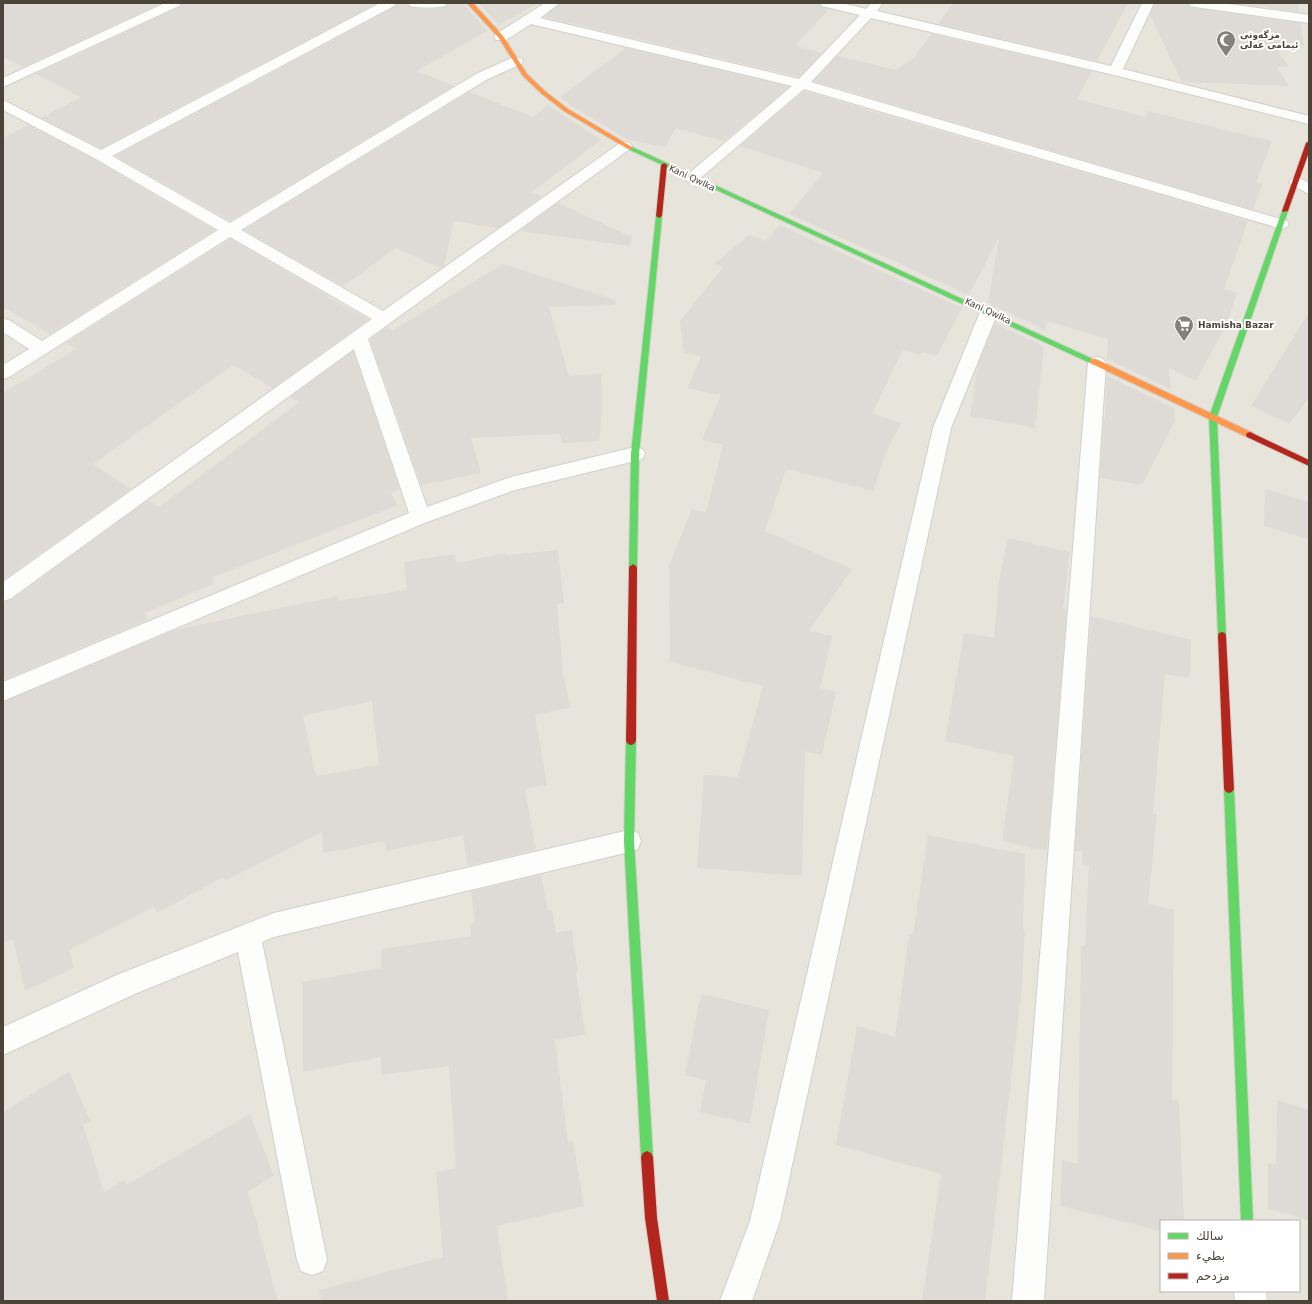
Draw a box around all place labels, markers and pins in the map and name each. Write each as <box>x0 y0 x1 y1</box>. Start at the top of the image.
mosque icon: مزگەوتی ئیمامی عەلی <box>1215 29 1237 57</box>
place label: مزگەوتی ئیمامی عەلی <box>1240 29 1298 50</box>
supermarket icon: Hamisha Bazar <box>1173 314 1195 342</box>
place label: Hamisha Bazar <box>1198 320 1274 330</box>

